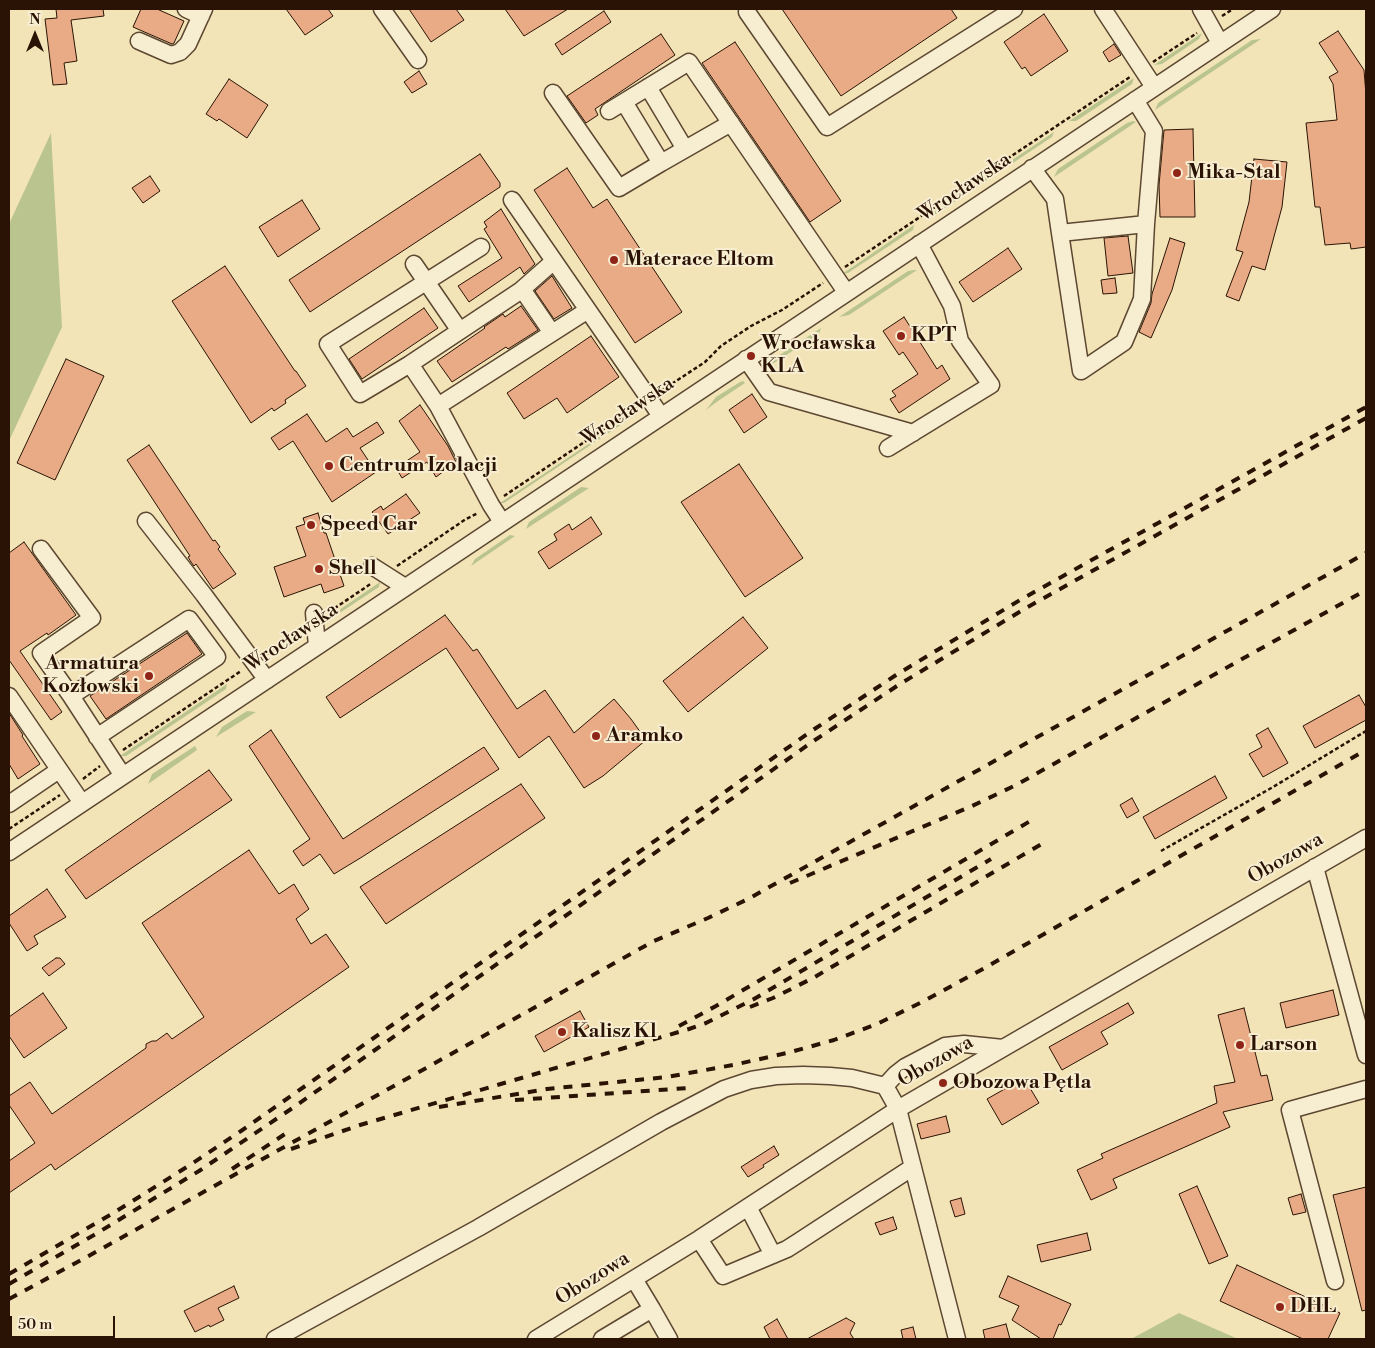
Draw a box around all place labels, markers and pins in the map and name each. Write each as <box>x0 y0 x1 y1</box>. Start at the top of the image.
place label: Mika-Stal <box>1187 161 1280 185</box>
marker: Mika-Stal <box>1171 167 1183 179</box>
place label: Materace Eltom <box>624 248 774 272</box>
marker: Materace Eltom <box>608 254 620 266</box>
place label: KPT <box>911 324 956 348</box>
marker: KPT <box>895 330 907 342</box>
place label: Wrocławska KLA <box>761 332 876 379</box>
marker: Wrocławska KLA <box>745 350 757 362</box>
place label: Centrum Izolacji <box>339 454 497 478</box>
marker: Centrum Izolacji <box>323 460 335 472</box>
place label: Speed Car <box>321 513 418 537</box>
marker: Speed Car <box>305 519 317 531</box>
place label: Shell <box>329 557 377 581</box>
marker: Shell <box>313 563 325 575</box>
place label: Armatura Kozłowski <box>42 652 139 699</box>
marker: Armatura Kozłowski <box>143 670 155 682</box>
place label: Aramko <box>606 724 683 748</box>
marker: Aramko <box>590 730 602 742</box>
place label: Kalisz Kl <box>572 1020 656 1044</box>
marker: Kalisz Kl <box>556 1026 568 1038</box>
place label: Larson <box>1250 1033 1317 1057</box>
marker: Larson <box>1234 1039 1246 1051</box>
place label: Obozowa Pętla <box>953 1071 1091 1095</box>
marker: Obozowa Pętla <box>937 1077 949 1089</box>
place label: DHL <box>1290 1295 1336 1319</box>
marker: DHL <box>1274 1301 1286 1313</box>

